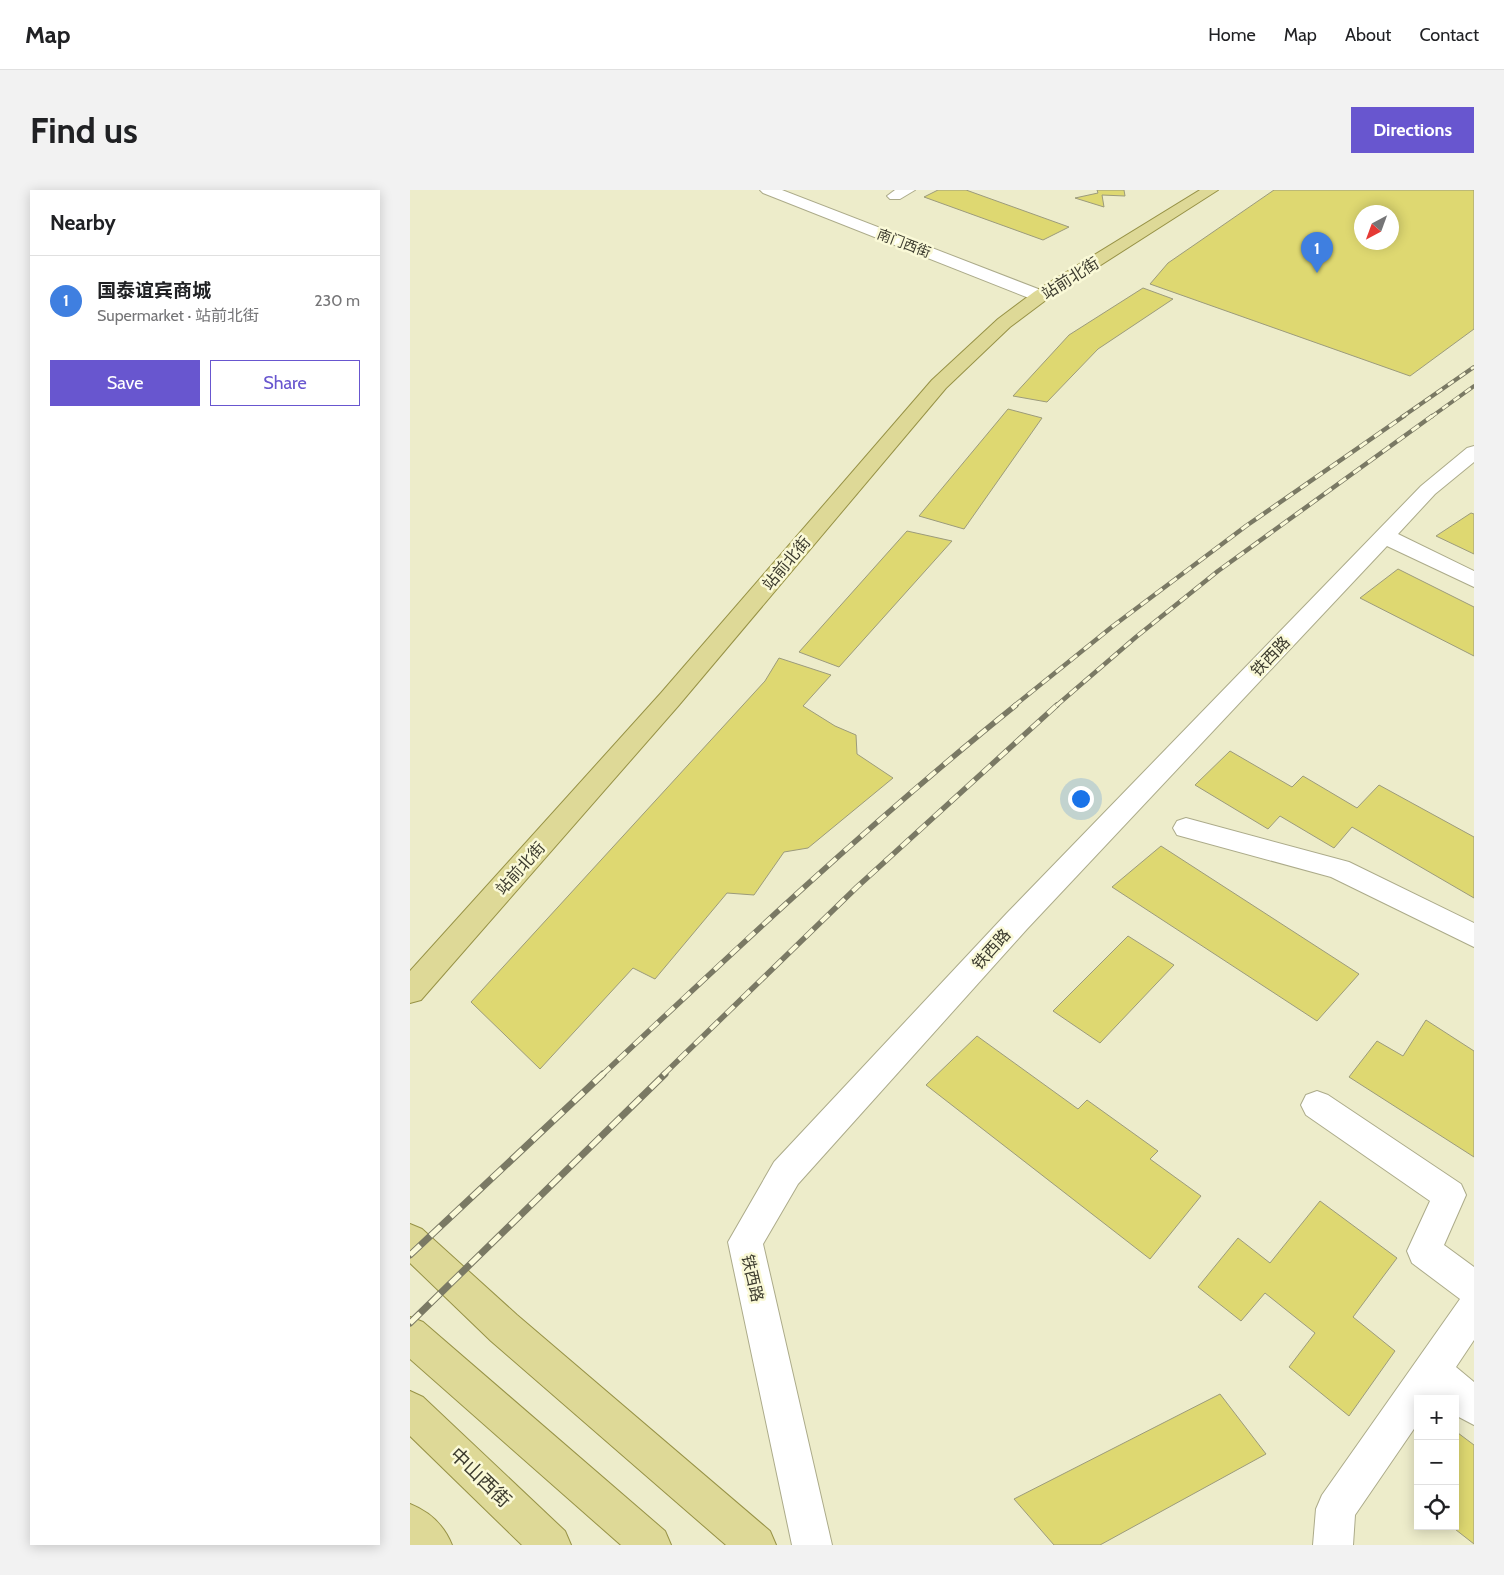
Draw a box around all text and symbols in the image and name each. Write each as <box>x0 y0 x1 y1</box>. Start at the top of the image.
text: Map <box>25 20 71 49</box>
text: Home <box>1208 24 1256 46</box>
text: Map <box>1284 24 1317 46</box>
text: About <box>1345 24 1391 46</box>
text: Contact <box>1419 24 1479 46</box>
button: Directions <box>1351 107 1474 153</box>
text: Find us <box>30 109 138 152</box>
north arrow <box>1354 205 1399 250</box>
text: Nearby <box>50 210 116 235</box>
street label: 南门西街 <box>875 225 933 261</box>
pin: 1 <box>1301 232 1333 273</box>
street label: 站前北街 <box>1038 253 1102 303</box>
text: 国泰谊宾商城 <box>97 279 211 302</box>
text: 1 <box>63 291 69 310</box>
text: 230 m <box>314 291 360 310</box>
text: Supermarket · 站前北街 <box>97 306 259 325</box>
button: Save <box>50 360 200 406</box>
button: Share <box>210 360 360 406</box>
street label: 站前北街 <box>759 533 814 594</box>
street label: 铁西路 <box>1247 632 1294 680</box>
your location <box>1068 786 1094 812</box>
street label: 站前北街 <box>492 838 549 898</box>
street label: 铁西路 <box>968 925 1014 974</box>
street label: 铁西路 <box>738 1253 767 1304</box>
map controls <box>1414 1395 1459 1530</box>
button: + <box>1414 1395 1459 1440</box>
button: − <box>1414 1440 1459 1485</box>
street label: 中山西街 <box>445 1443 516 1512</box>
button: locate <box>1414 1485 1459 1530</box>

